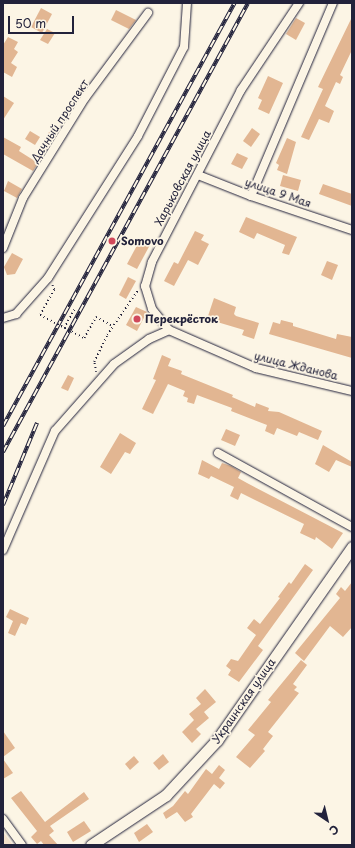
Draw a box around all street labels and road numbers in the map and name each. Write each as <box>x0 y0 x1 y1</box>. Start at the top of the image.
street label: Дачный проспект <box>28 77 92 165</box>
street label: Харьковская улица <box>152 128 214 228</box>
street label: улица 9 Мая <box>243 175 313 211</box>
street label: улица Жданова <box>253 349 339 383</box>
street label: Украинская улица <box>210 656 278 746</box>

